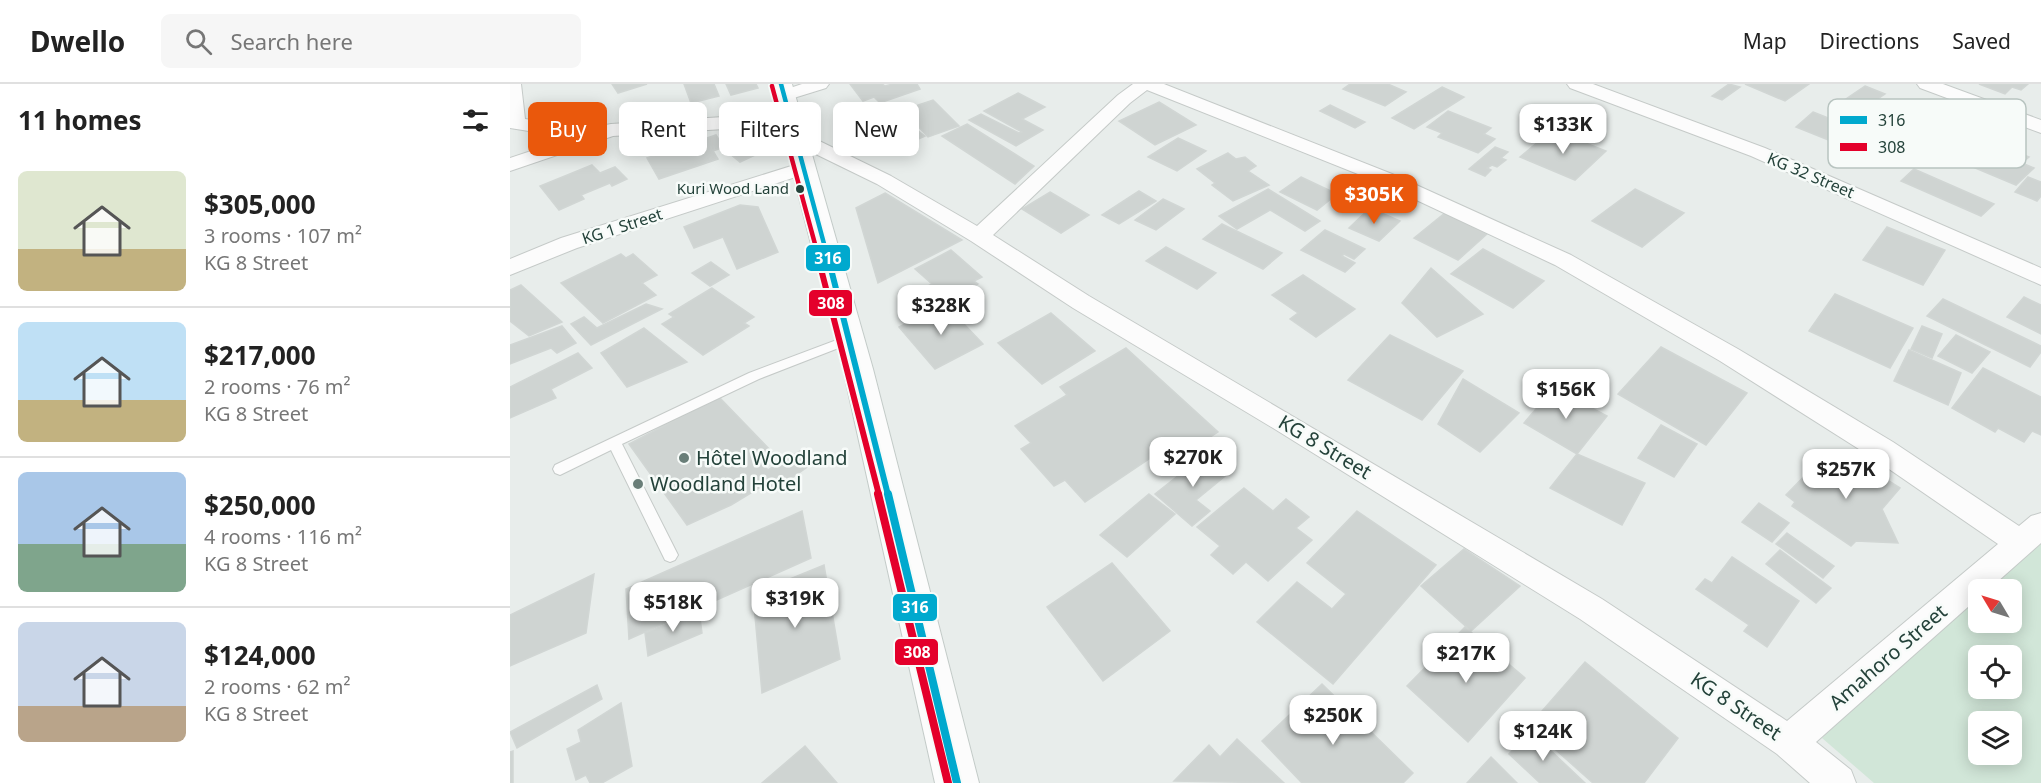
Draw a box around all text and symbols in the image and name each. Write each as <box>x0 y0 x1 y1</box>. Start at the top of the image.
search box <box>161 14 581 68</box>
text: Dwello <box>30 22 125 60</box>
icon: search <box>182 25 215 58</box>
text: Search here <box>230 26 353 56</box>
text: Map <box>1743 27 1787 55</box>
text: Directions <box>1820 27 1919 55</box>
text: Saved <box>1952 27 2011 55</box>
legend <box>1828 99 2026 168</box>
text: 11 homes <box>18 102 142 138</box>
chip: Buy <box>528 102 607 156</box>
chip: Rent <box>619 102 707 156</box>
chip: Filters <box>719 102 821 156</box>
chip: New <box>833 102 919 156</box>
icon: filters <box>459 104 492 137</box>
pin: $133K <box>1521 104 1605 155</box>
text: 316 <box>1878 109 1905 131</box>
text: $133K <box>1533 110 1593 137</box>
text: 308 <box>1878 136 1905 158</box>
street label: KG 32 Street <box>1764 147 1858 203</box>
pin: $305K <box>1332 174 1416 225</box>
place label: Kuri Wood Land <box>677 178 789 198</box>
text: $305K <box>1344 180 1404 207</box>
marker: Kuri Wood Land <box>794 183 806 195</box>
text: $305,000 <box>204 186 316 222</box>
icon: home <box>66 195 138 267</box>
street label: KG 1 Street <box>579 203 665 249</box>
text: 3 rooms · 107 m² <box>204 222 362 249</box>
line badge: 316 <box>805 244 851 272</box>
text: 316 <box>814 247 842 269</box>
text: KG 8 Street <box>204 249 308 276</box>
pin: $328K <box>899 285 983 336</box>
line badge: 308 <box>808 289 853 317</box>
text: $328K <box>911 291 971 318</box>
text: 308 <box>817 292 845 314</box>
text: $217,000 <box>204 337 316 373</box>
icon: home <box>66 346 138 418</box>
pin: $156K <box>1524 369 1608 420</box>
text: 2 rooms · 76 m² <box>204 373 351 400</box>
text: $156K <box>1536 375 1596 402</box>
text: KG 8 Street <box>204 400 308 427</box>
street label: KG 8 Street <box>1274 408 1377 485</box>
pin: $270K <box>1151 437 1235 488</box>
text: $270K <box>1163 443 1223 470</box>
place label: Hôtel Woodland <box>696 444 848 471</box>
pin: $257K <box>1804 449 1888 500</box>
marker: Hôtel Woodland <box>677 451 691 465</box>
text: $257K <box>1816 455 1876 482</box>
place label: Woodland Hotel <box>650 470 802 497</box>
marker: Woodland Hotel <box>631 477 645 491</box>
text: $250,000 <box>204 487 316 523</box>
icon: home <box>66 496 138 568</box>
text: 4 rooms · 116 m² <box>204 523 362 550</box>
text: KG 8 Street <box>204 550 308 577</box>
pin: $319K <box>753 578 837 629</box>
north arrow <box>1968 579 2022 633</box>
map controls <box>1968 579 2022 765</box>
pin: $518K <box>631 582 715 633</box>
text: $319K <box>765 584 825 611</box>
text: $518K <box>643 588 703 615</box>
line badge: 316 <box>892 593 938 622</box>
text: 316 <box>901 596 929 618</box>
street label: Amahoro Street <box>1823 598 1952 715</box>
pin: $217K <box>1424 633 1508 684</box>
text: $124,000 <box>204 637 316 673</box>
line badge: 308 <box>894 638 939 666</box>
text: $217K <box>1436 639 1496 666</box>
text: 308 <box>903 641 931 663</box>
button: locate <box>1968 645 2022 699</box>
icon: home <box>66 646 138 718</box>
street label: KG 8 Street <box>1686 665 1787 746</box>
text: 2 rooms · 62 m² <box>204 673 351 700</box>
pin: $250K <box>1291 695 1375 746</box>
text: KG 8 Street <box>204 700 308 727</box>
text: $250K <box>1303 701 1363 728</box>
pin: $124K <box>1501 711 1585 762</box>
button: layers <box>1968 711 2022 765</box>
text: $124K <box>1513 717 1573 744</box>

